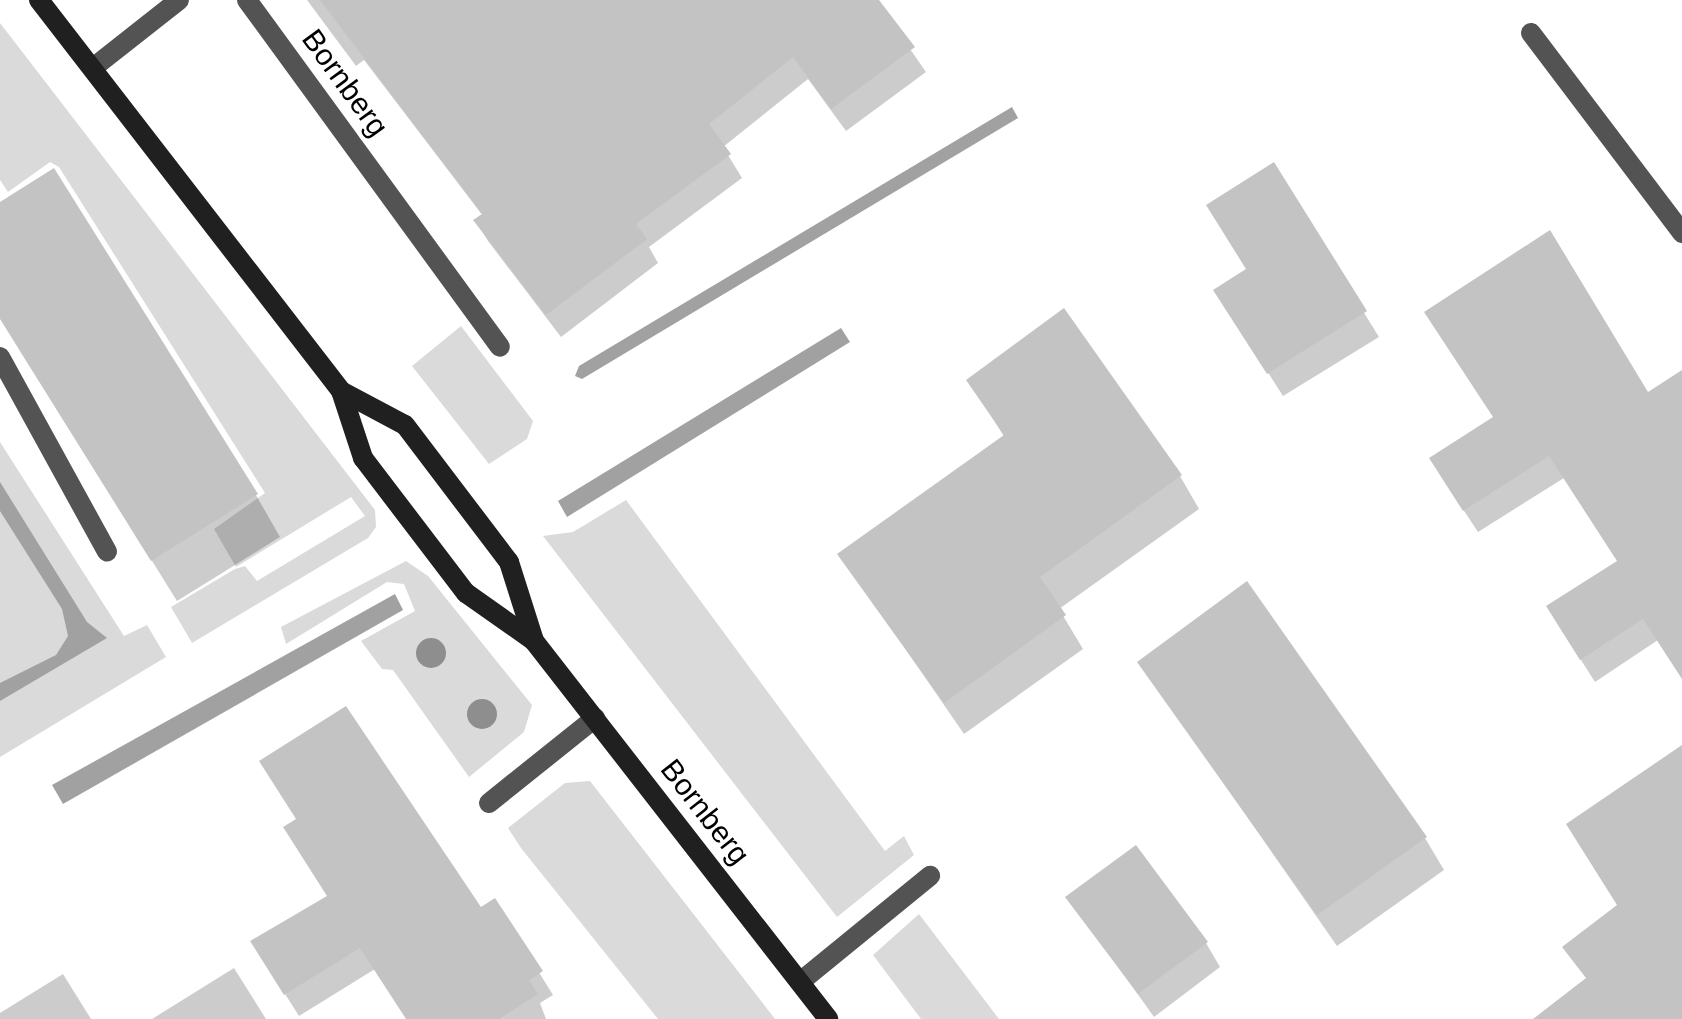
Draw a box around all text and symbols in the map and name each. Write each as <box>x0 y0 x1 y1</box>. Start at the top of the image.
street label: Bornberg <box>294 22 396 144</box>
street label: Bornberg <box>653 752 757 872</box>

